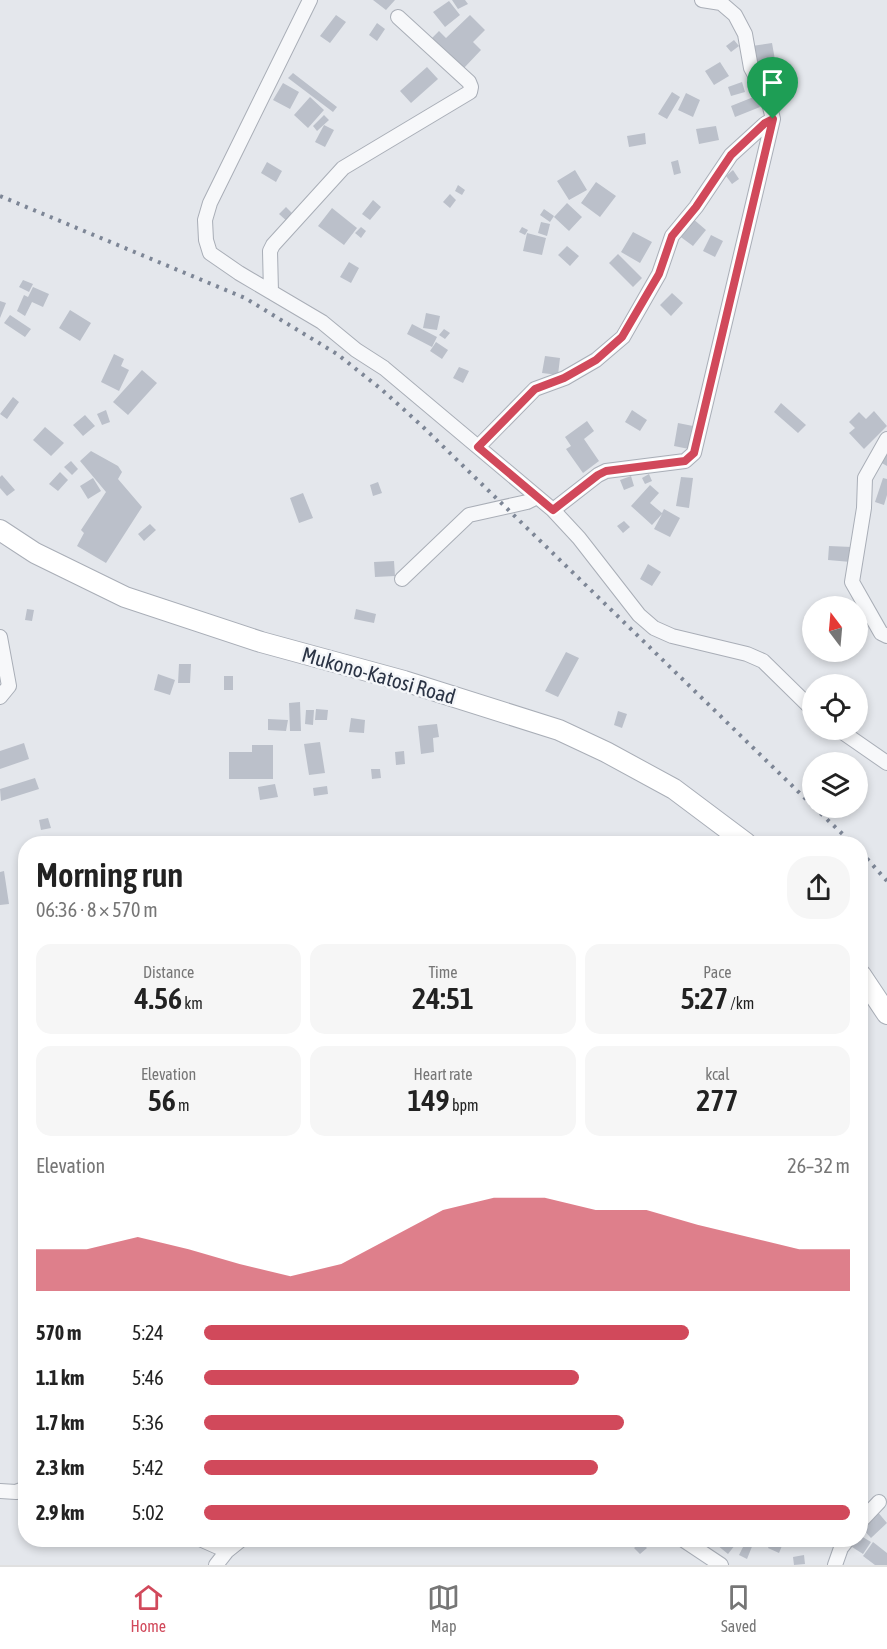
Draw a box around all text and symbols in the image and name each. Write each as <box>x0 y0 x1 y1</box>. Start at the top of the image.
pin <box>747 57 798 119</box>
icon: arrive <box>756 66 789 99</box>
north arrow <box>802 596 868 662</box>
map controls <box>802 596 868 818</box>
street label: Mukono-Katosi Road <box>299 642 459 708</box>
button: locate <box>802 674 868 740</box>
button: layers <box>802 752 868 818</box>
text: Morning run <box>36 856 183 894</box>
button: share <box>787 856 850 919</box>
text: 06:36 · 8 × 570 m <box>36 898 158 921</box>
text: Distance <box>143 963 194 981</box>
text: Time <box>428 963 458 981</box>
text: Pace <box>703 963 731 981</box>
text: 4.56 <box>134 981 182 1015</box>
text: 24:51 <box>412 981 474 1015</box>
text: 5:27 <box>680 981 728 1015</box>
text: km <box>182 994 203 1012</box>
text: /km <box>728 994 754 1012</box>
text: Elevation <box>141 1065 196 1083</box>
text: Heart rate <box>414 1065 472 1083</box>
text: kcal <box>705 1065 729 1083</box>
text: 56 <box>148 1083 176 1117</box>
text: 149 <box>407 1083 450 1117</box>
text: 277 <box>696 1083 738 1117</box>
text: m <box>176 1096 190 1114</box>
text: bpm <box>450 1096 479 1114</box>
text: Elevation <box>36 1154 105 1177</box>
text: 26–32 m <box>787 1154 850 1177</box>
text: 570 m <box>36 1321 81 1344</box>
text: 5:24 <box>132 1321 164 1344</box>
text: 1.1 km <box>36 1366 84 1389</box>
text: 5:46 <box>132 1366 164 1389</box>
text: 1.7 km <box>36 1411 84 1434</box>
text: 5:36 <box>132 1411 164 1434</box>
text: 2.3 km <box>36 1456 84 1479</box>
text: 5:42 <box>132 1456 164 1479</box>
text: 2.9 km <box>36 1501 84 1524</box>
text: 5:02 <box>132 1501 164 1524</box>
tab: Home <box>131 1581 166 1635</box>
tab: Map <box>427 1581 460 1635</box>
tab: Saved <box>721 1581 756 1635</box>

